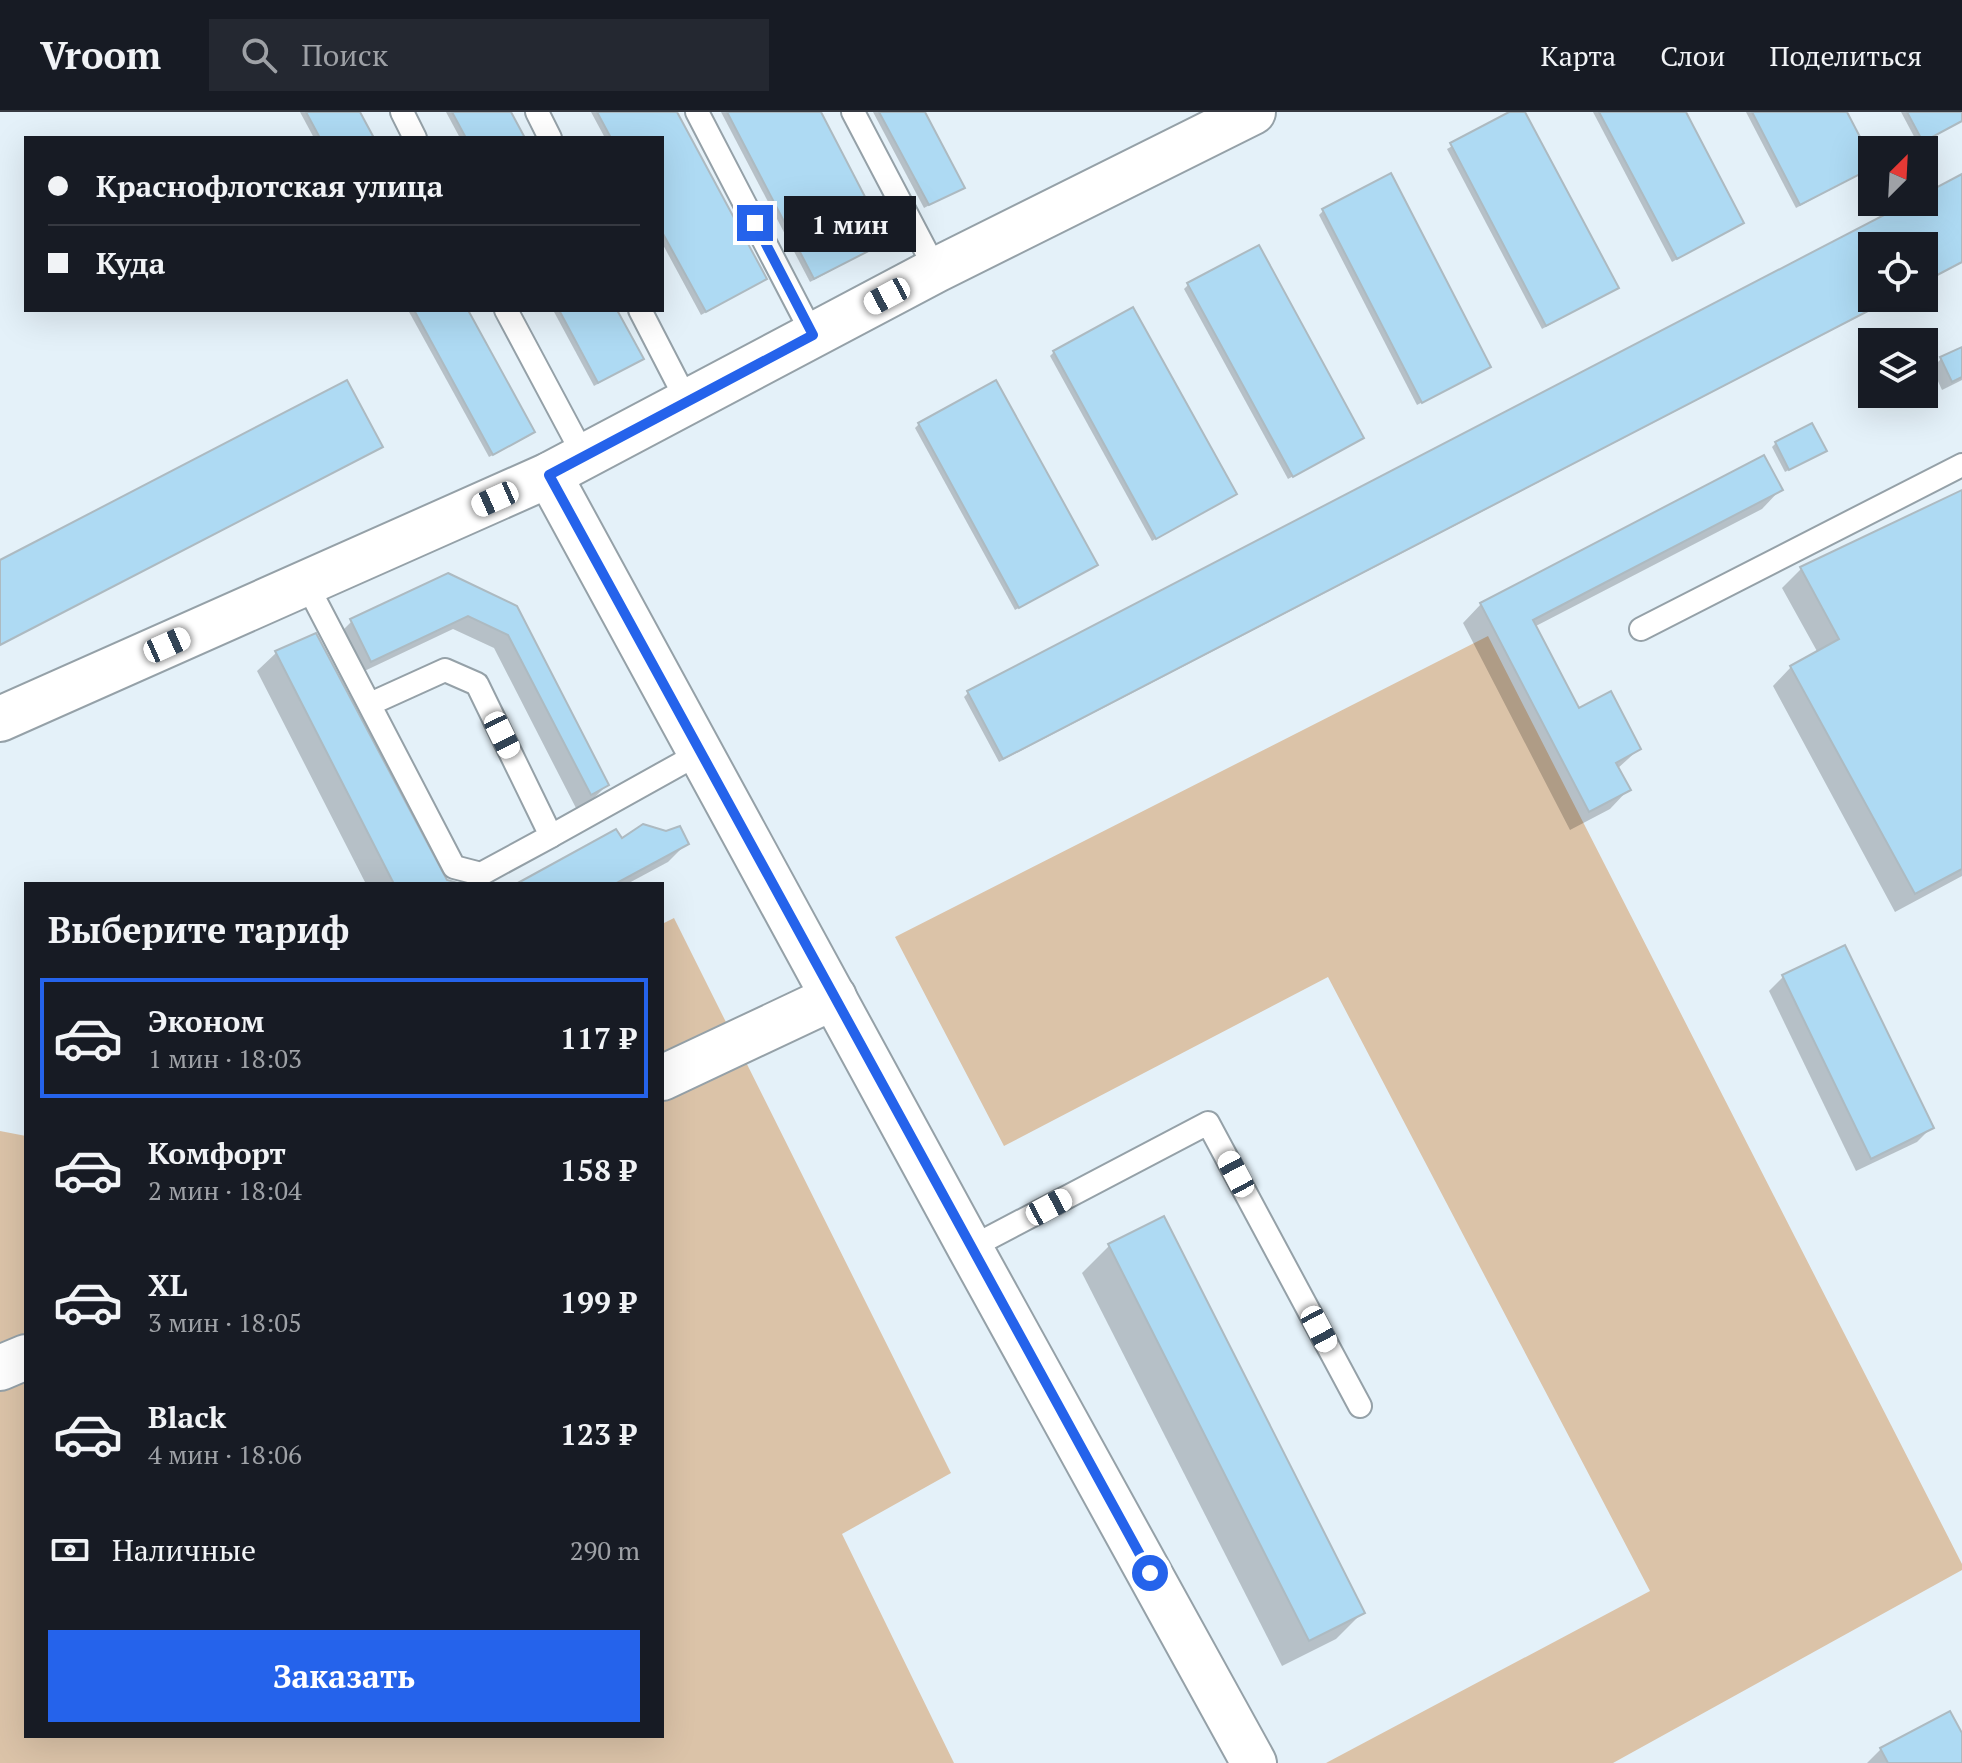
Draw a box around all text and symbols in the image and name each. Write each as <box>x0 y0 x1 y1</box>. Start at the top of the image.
search box <box>209 19 769 91</box>
text: Vroom <box>40 30 161 80</box>
icon: search <box>237 33 281 77</box>
text: Поиск <box>301 35 388 75</box>
text: Карта <box>1541 37 1616 74</box>
text: Слои <box>1660 37 1725 74</box>
text: Поделиться <box>1769 37 1922 74</box>
north arrow <box>1858 136 1938 216</box>
map controls <box>1858 136 1938 408</box>
text: Краснофлотская улица <box>96 166 443 206</box>
callout: 1 мин <box>783 195 915 251</box>
route end <box>737 205 773 241</box>
text: 1 мин <box>811 207 889 241</box>
button: locate <box>1858 232 1938 312</box>
text: Куда <box>96 243 165 283</box>
car <box>860 274 914 318</box>
button: layers <box>1858 328 1938 408</box>
car <box>468 478 522 520</box>
car <box>140 624 194 666</box>
car <box>481 708 523 762</box>
text: Выберите тариф <box>48 906 349 953</box>
text: Эконом <box>148 1001 264 1041</box>
icon: car <box>52 1002 124 1074</box>
text: 117 ₽ <box>560 1018 636 1058</box>
text: 1 мин · 18:03 <box>148 1041 302 1075</box>
text: Комфорт <box>148 1133 286 1173</box>
icon: car <box>52 1134 124 1206</box>
car <box>1214 1147 1258 1201</box>
text: 158 ₽ <box>560 1150 636 1190</box>
text: 2 мин · 18:04 <box>148 1173 302 1207</box>
car <box>1022 1185 1076 1229</box>
text: XL <box>148 1265 187 1305</box>
icon: car <box>52 1266 124 1338</box>
text: 199 ₽ <box>560 1282 636 1322</box>
car <box>1297 1302 1341 1356</box>
text: 3 мин · 18:05 <box>148 1305 302 1339</box>
text: Black <box>148 1397 226 1437</box>
icon: car <box>52 1398 124 1470</box>
text: 123 ₽ <box>560 1414 636 1454</box>
text: 4 мин · 18:06 <box>148 1437 302 1471</box>
icon: cash <box>48 1528 92 1572</box>
text: Наличные <box>112 1530 256 1570</box>
text: 290 m <box>570 1533 640 1567</box>
route start <box>1132 1555 1168 1591</box>
button: Заказать <box>48 1630 640 1722</box>

